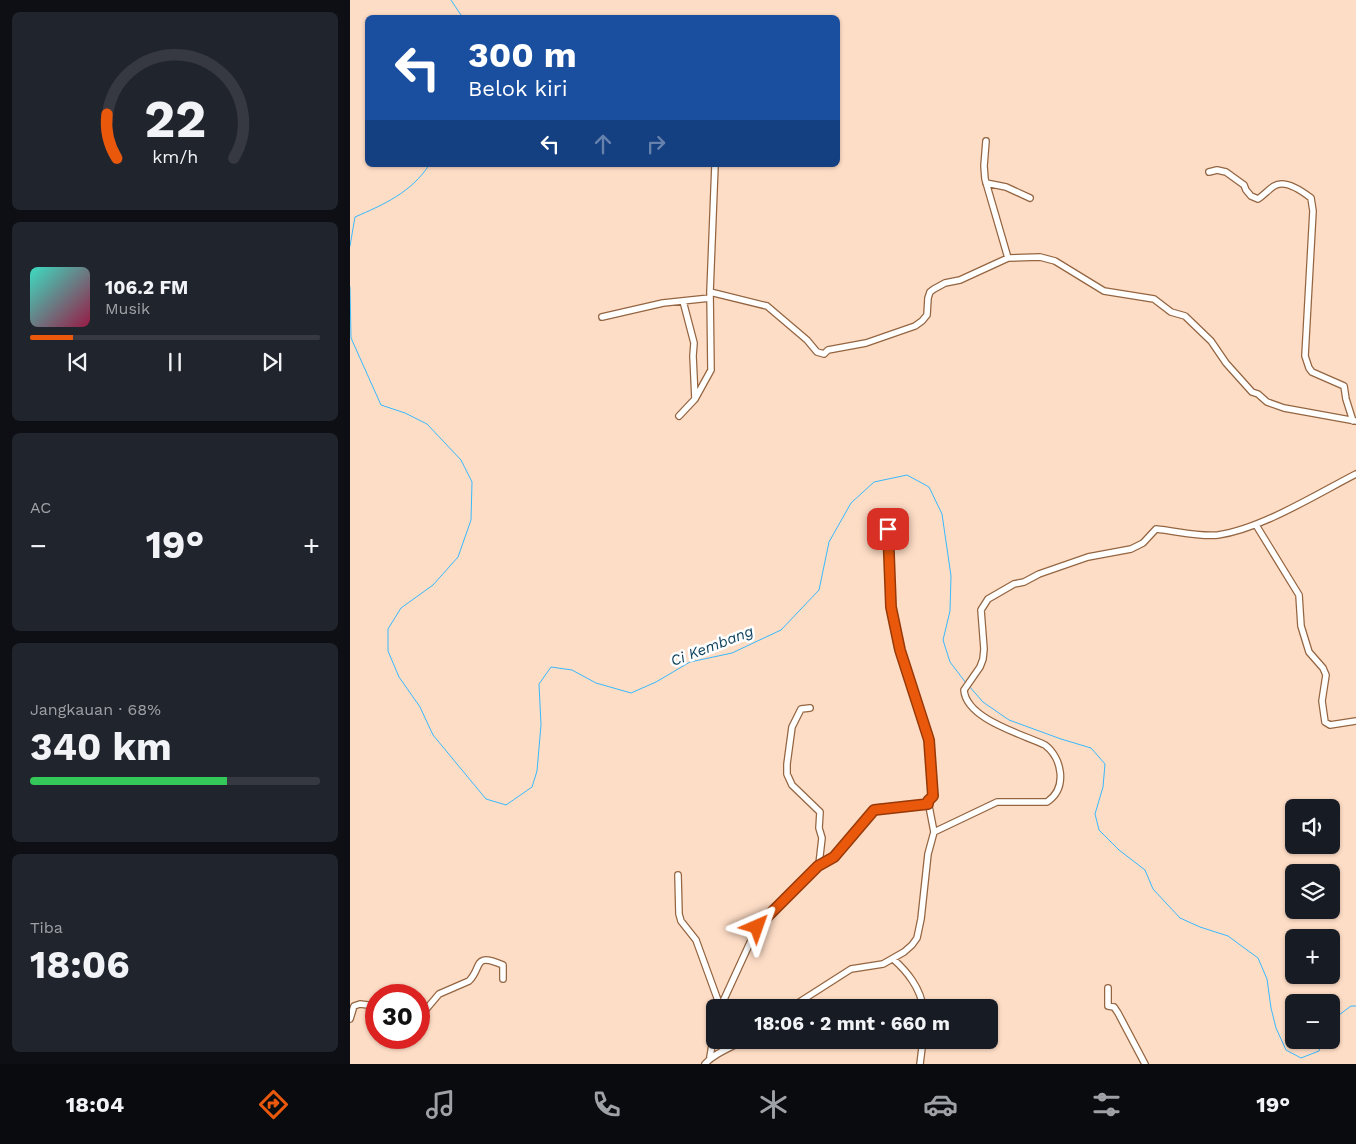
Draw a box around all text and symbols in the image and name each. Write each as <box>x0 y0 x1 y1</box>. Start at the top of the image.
text: 300 m <box>468 34 577 76</box>
icon: left <box>385 35 450 100</box>
text: Belok kiri <box>468 76 568 101</box>
text: 22 <box>144 89 206 150</box>
icon: left <box>536 130 564 158</box>
icon: ahead <box>589 130 617 158</box>
icon: right <box>642 130 670 158</box>
text: km/h <box>152 146 198 167</box>
text: 106.2 FM <box>105 276 188 299</box>
text: Musik <box>105 299 150 318</box>
icon: previous <box>64 348 92 376</box>
icon: pause <box>161 348 189 376</box>
icon: next <box>258 348 286 376</box>
text: AC <box>30 498 51 517</box>
pin <box>867 508 909 550</box>
icon: arrive <box>874 515 902 543</box>
text: 19° <box>146 523 204 567</box>
text: − <box>30 529 47 562</box>
text: + <box>303 529 320 562</box>
water label: Ci Kembang <box>668 622 756 670</box>
text: Jangkauan · 68% <box>30 700 161 719</box>
text: 340 km <box>30 725 172 769</box>
map controls <box>1285 799 1340 1049</box>
button: sound <box>1285 799 1340 854</box>
button: layers <box>1285 864 1340 919</box>
position arrow <box>730 900 782 952</box>
text: Tiba <box>30 918 63 937</box>
button: + <box>1285 929 1340 984</box>
text: 18:06 <box>30 943 130 987</box>
speed limit sign: 30 <box>365 984 430 1049</box>
button: − <box>1285 994 1340 1049</box>
text: 18:06 · 2 mnt · 660 m <box>754 1012 950 1035</box>
icon: directions <box>256 1087 291 1122</box>
icon: music <box>423 1087 458 1122</box>
icon: phone <box>589 1087 624 1122</box>
icon: climate <box>756 1087 791 1122</box>
icon: car <box>923 1087 958 1122</box>
icon: filters <box>1089 1087 1124 1122</box>
text: 18:04 <box>66 1092 124 1117</box>
text: 19° <box>1256 1092 1290 1117</box>

